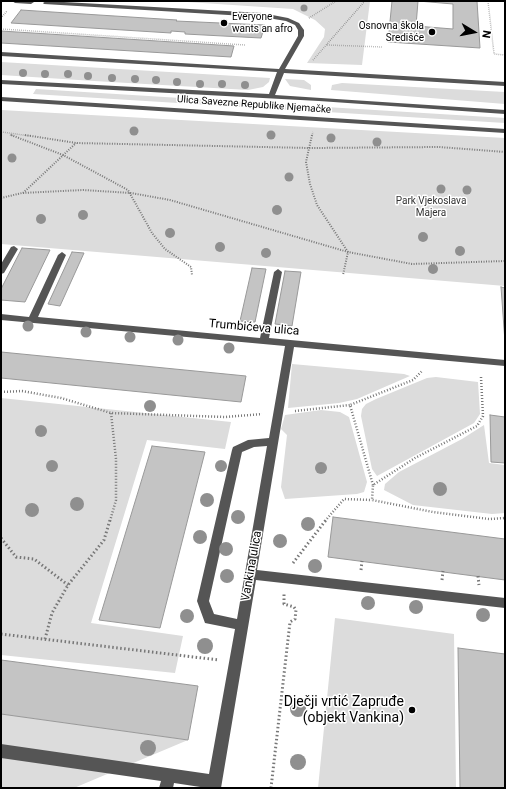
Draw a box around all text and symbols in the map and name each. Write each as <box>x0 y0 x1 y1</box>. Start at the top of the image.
place label: Everyone wants an afro <box>232 11 293 34</box>
north arrow <box>454 12 494 52</box>
marker: Everyone wants an afro <box>219 18 229 28</box>
place label: Osnovna škola Središće <box>359 20 424 44</box>
marker: Osnovna škola Središće <box>427 27 437 37</box>
text: N <box>479 29 493 39</box>
street label: Ulica Savezne Republike Njemačke <box>177 94 331 116</box>
park label: Park Vjekoslava Majera <box>396 195 466 218</box>
street label: Trumbićeva ulica <box>208 317 300 339</box>
street label: Vankina ulica <box>239 530 265 602</box>
place label: Dječji vrtić Zapruđe (objekt Vankina) <box>284 694 404 726</box>
marker: Dječji vrtić Zapruđe (objekt Vankina) <box>407 705 417 715</box>

